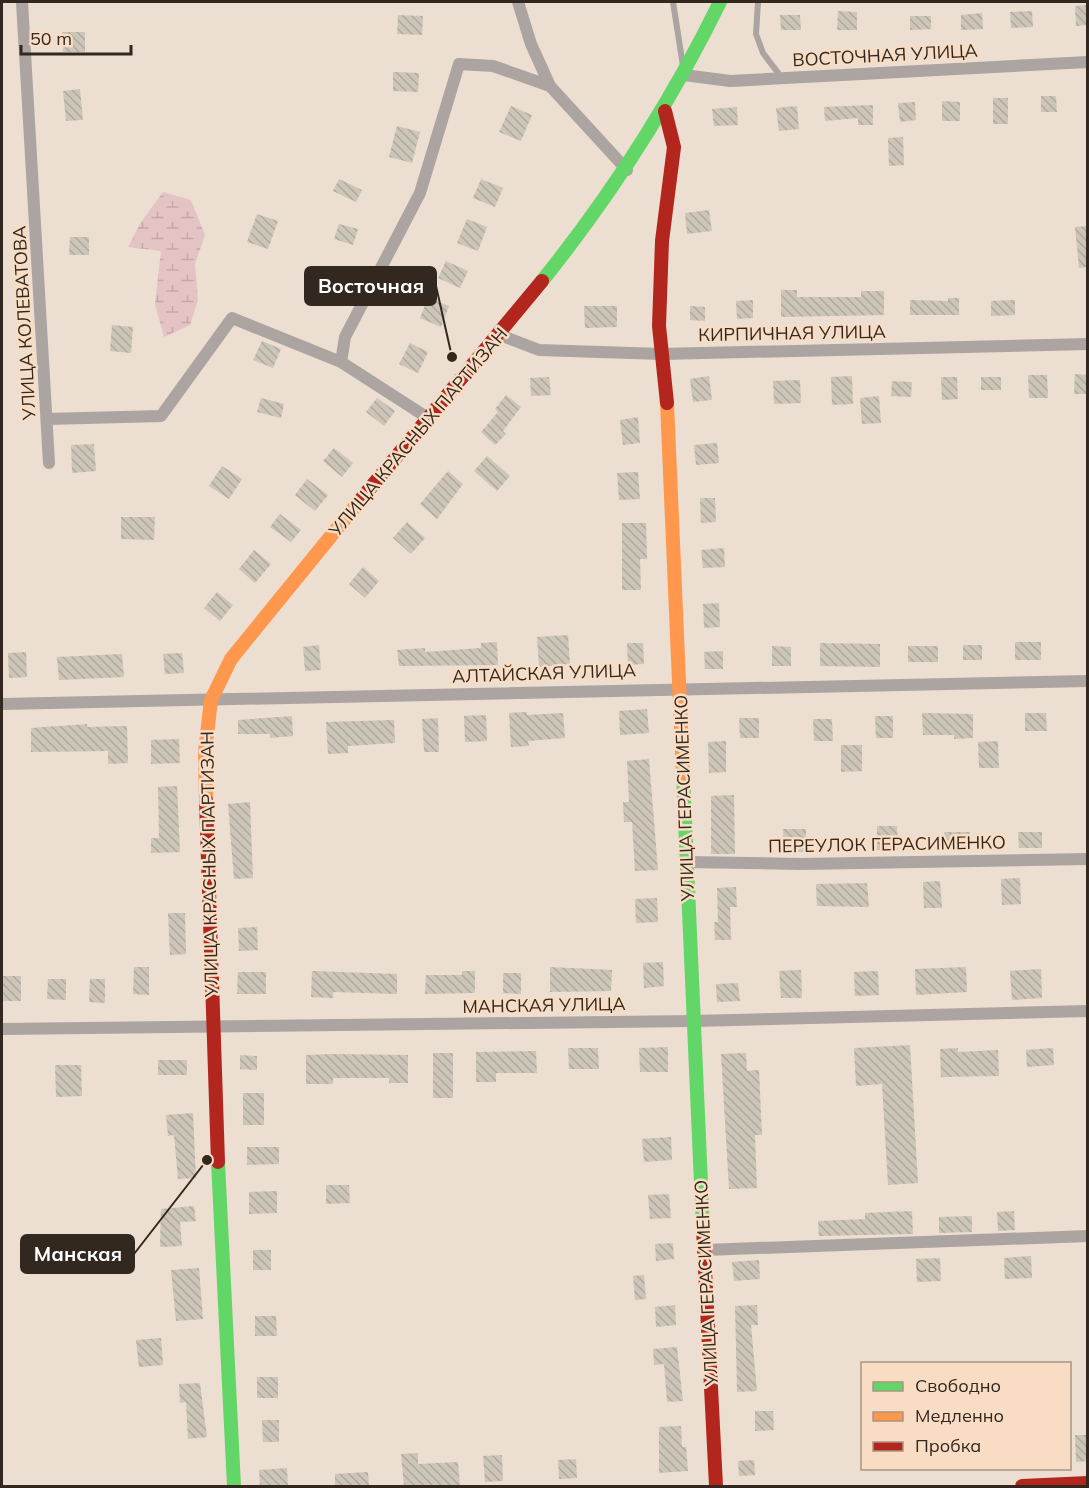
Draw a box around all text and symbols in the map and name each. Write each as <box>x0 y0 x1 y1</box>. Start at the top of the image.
scale bar <box>21 18 130 56</box>
text: 50 m <box>30 27 72 50</box>
street label: ВОСТОЧНАЯ УЛИЦА <box>792 39 978 71</box>
street label: УЛИЦА КОЛЕВАТОВА <box>7 225 41 422</box>
callout: Восточная <box>305 267 436 305</box>
text: Восточная <box>318 273 424 298</box>
street label: КИРПИЧНАЯ УЛИЦА <box>698 320 886 346</box>
street label: УЛИЦА КРАСНЫХ ПАРТИЗАН <box>323 323 512 542</box>
street label: АЛТАЙСКАЯ УЛИЦА <box>452 658 636 688</box>
street label: УЛИЦА ГЕРАСИМЕНКО <box>669 694 699 903</box>
street label: УЛИЦА КРАСНЫХ ПАРТИЗАН <box>195 731 223 998</box>
street label: ПЕРЕУЛОК ГЕРАСИМЕНКО <box>768 830 1006 858</box>
street label: МАНСКАЯ УЛИЦА <box>462 992 626 1018</box>
street label: УЛИЦА ГЕРАСИМЕНКО <box>689 1179 723 1388</box>
callout: Манская <box>21 1235 134 1273</box>
text: Манская <box>34 1241 122 1266</box>
legend <box>861 1362 1071 1470</box>
text: Свободно <box>915 1374 1001 1397</box>
text: Медленно <box>915 1404 1004 1427</box>
text: Пробка <box>915 1434 981 1457</box>

